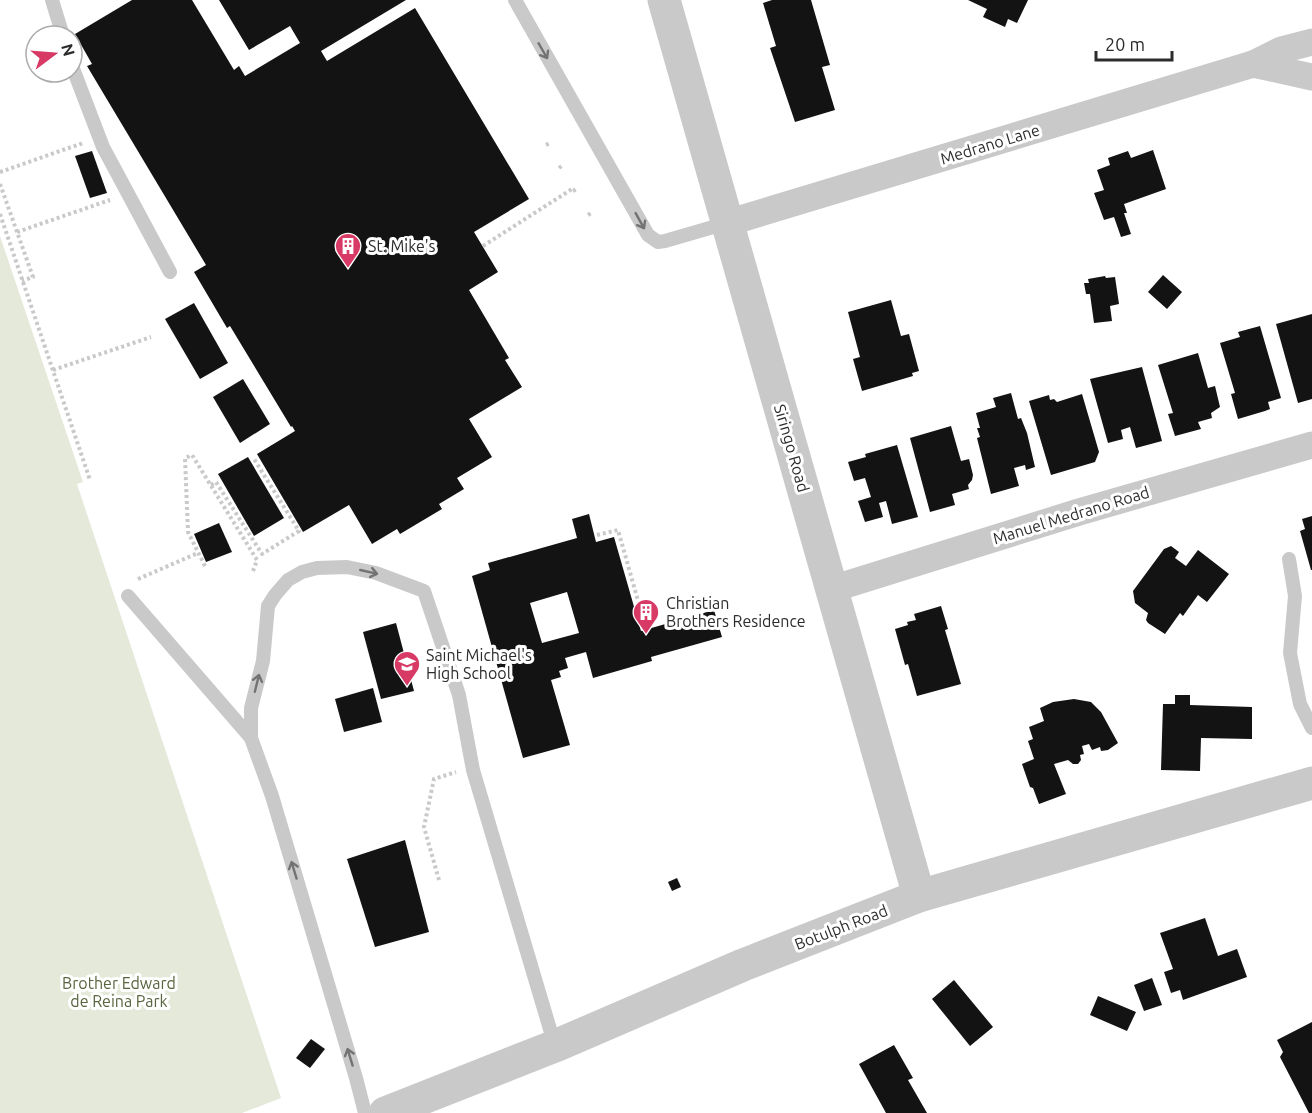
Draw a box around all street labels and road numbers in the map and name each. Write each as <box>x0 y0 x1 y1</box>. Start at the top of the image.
street label: Medrano Lane <box>938 120 1042 168</box>
street label: Siringo Road <box>771 402 813 494</box>
street label: Manuel Medrano Road <box>991 483 1151 547</box>
street label: Botulph Road <box>792 901 890 953</box>

